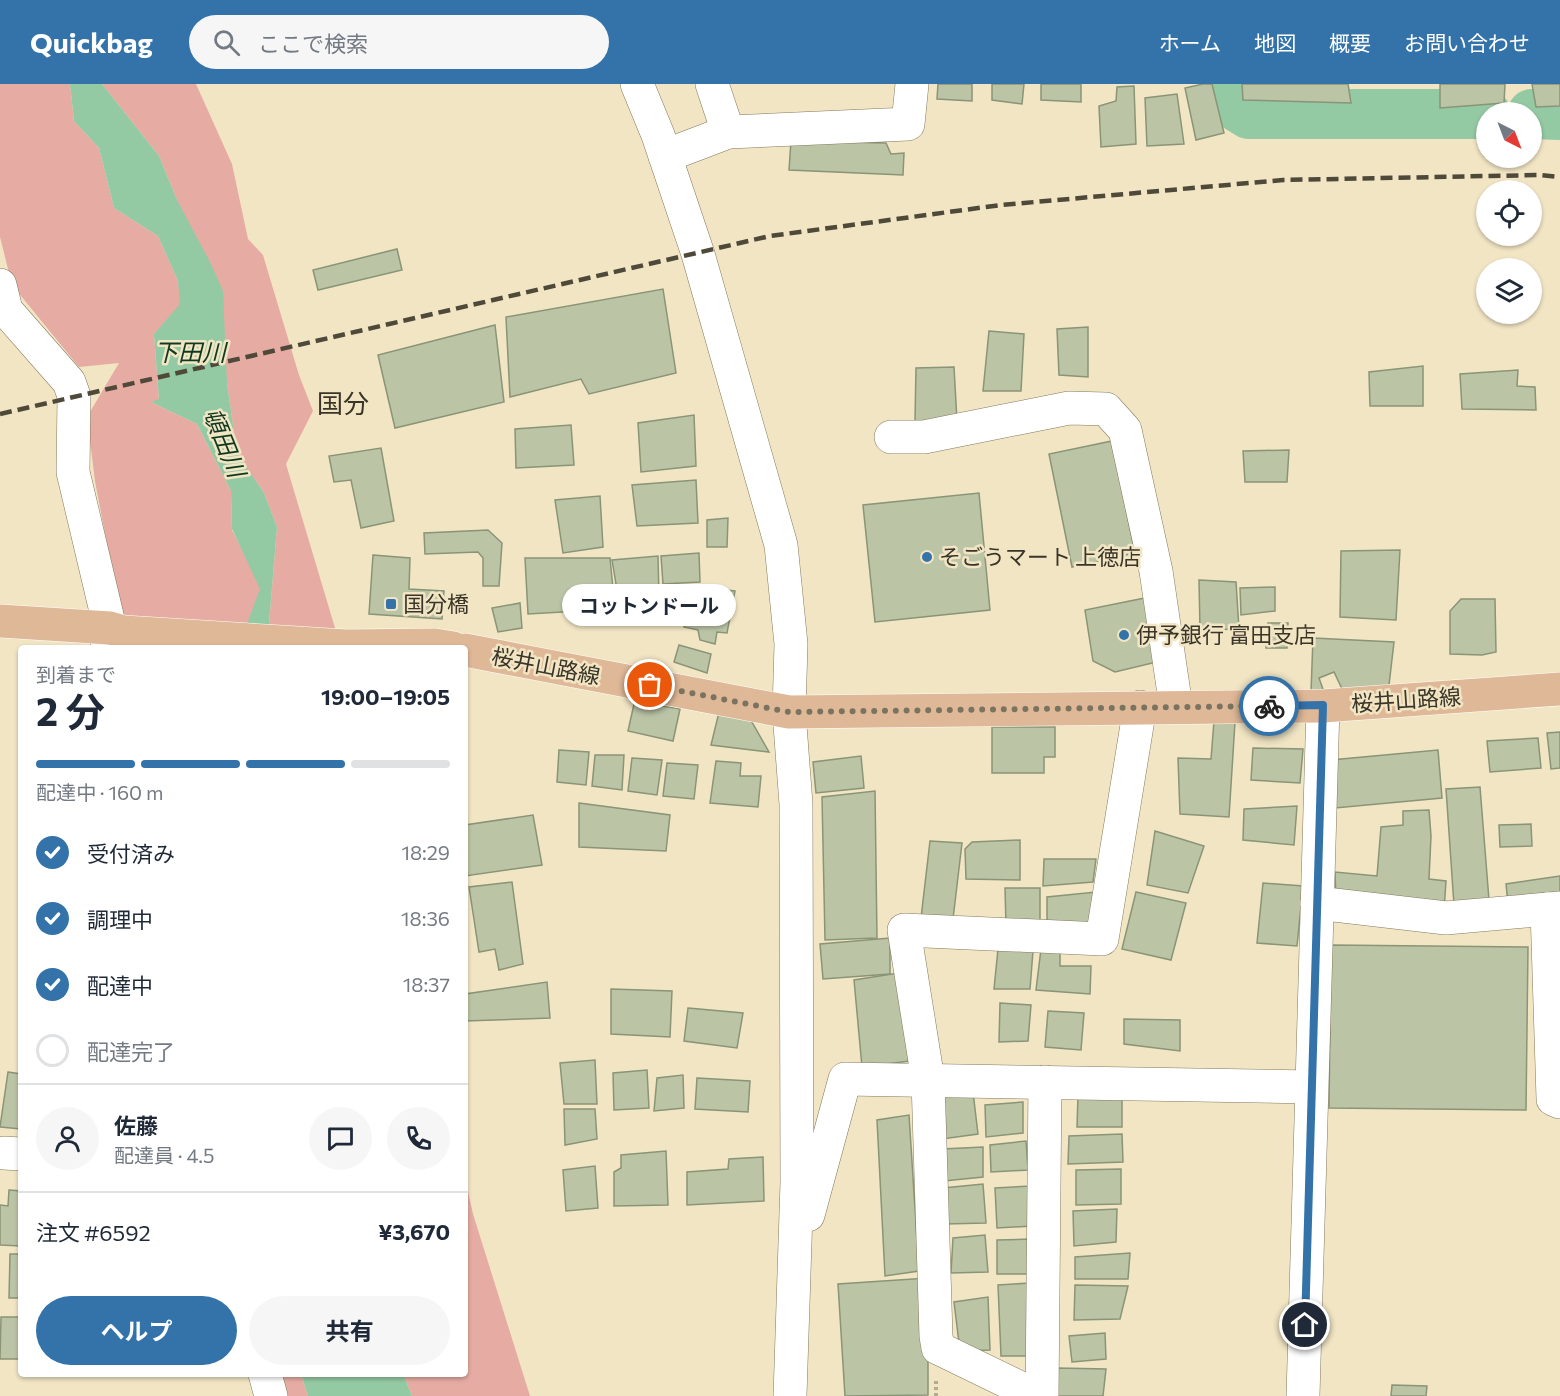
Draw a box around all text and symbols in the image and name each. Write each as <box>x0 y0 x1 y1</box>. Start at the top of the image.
search box <box>189 15 609 69</box>
text: Quickbag <box>30 25 153 59</box>
icon: search <box>210 26 243 59</box>
text: ここで検索 <box>258 30 368 57</box>
text: ホーム <box>1159 30 1221 55</box>
text: 地図 <box>1254 30 1296 55</box>
text: 概要 <box>1329 30 1371 55</box>
text: お問い合わせ <box>1404 30 1530 55</box>
north arrow <box>1476 102 1542 168</box>
map controls <box>1476 102 1542 324</box>
button: locate <box>1476 180 1542 246</box>
button: layers <box>1476 258 1542 324</box>
water label: 下田川 <box>154 337 229 366</box>
district label: 国分 <box>317 387 369 418</box>
water label: 頓田川 <box>198 404 253 484</box>
place label: そごうマート 上徳店 <box>939 543 1141 570</box>
marker: そごうマート 上徳店 <box>920 550 934 564</box>
callout: コットンドール <box>563 583 737 625</box>
place label: 国分橋 <box>403 590 469 617</box>
text: コットンドール <box>579 593 719 617</box>
marker: 国分橋 <box>384 597 398 611</box>
place label: 伊予銀行 富田支店 <box>1136 621 1316 648</box>
marker: 伊予銀行 富田支店 <box>1117 628 1131 642</box>
street label: 桜井山路線 <box>490 642 603 689</box>
pin <box>624 659 675 710</box>
text: 到着まで <box>36 662 116 686</box>
icon: bag <box>633 668 666 701</box>
courier <box>1239 676 1299 736</box>
street label: 桜井山路線 <box>1350 682 1462 717</box>
text: 19:00–19:05 <box>321 683 450 710</box>
text: 2 分 <box>36 686 105 734</box>
icon: bike <box>1253 690 1286 723</box>
text: 配達中 · 160 m <box>36 780 163 804</box>
icon: check <box>36 836 69 869</box>
text: 受付済み <box>87 840 175 867</box>
text: 18:29 <box>401 840 450 864</box>
icon: check <box>36 902 69 935</box>
text: 調理中 <box>87 906 153 933</box>
text: 18:36 <box>401 906 450 930</box>
icon: check <box>36 968 69 1001</box>
text: 配達中 <box>87 972 153 999</box>
text: 18:37 <box>403 972 450 996</box>
text: 配達完了 <box>87 1038 175 1065</box>
button: person <box>36 1107 99 1170</box>
button: chat <box>309 1107 372 1170</box>
button: phone <box>387 1107 450 1170</box>
text: 佐藤 <box>114 1112 158 1139</box>
text: 配達員 · 4.5 <box>114 1143 214 1167</box>
text: ¥3,670 <box>378 1218 450 1245</box>
text: 注文 #6592 <box>36 1219 151 1246</box>
button: ヘルプ <box>36 1296 237 1365</box>
button: 共有 <box>249 1296 450 1365</box>
pin <box>1279 1299 1330 1350</box>
icon: home <box>1288 1308 1321 1341</box>

